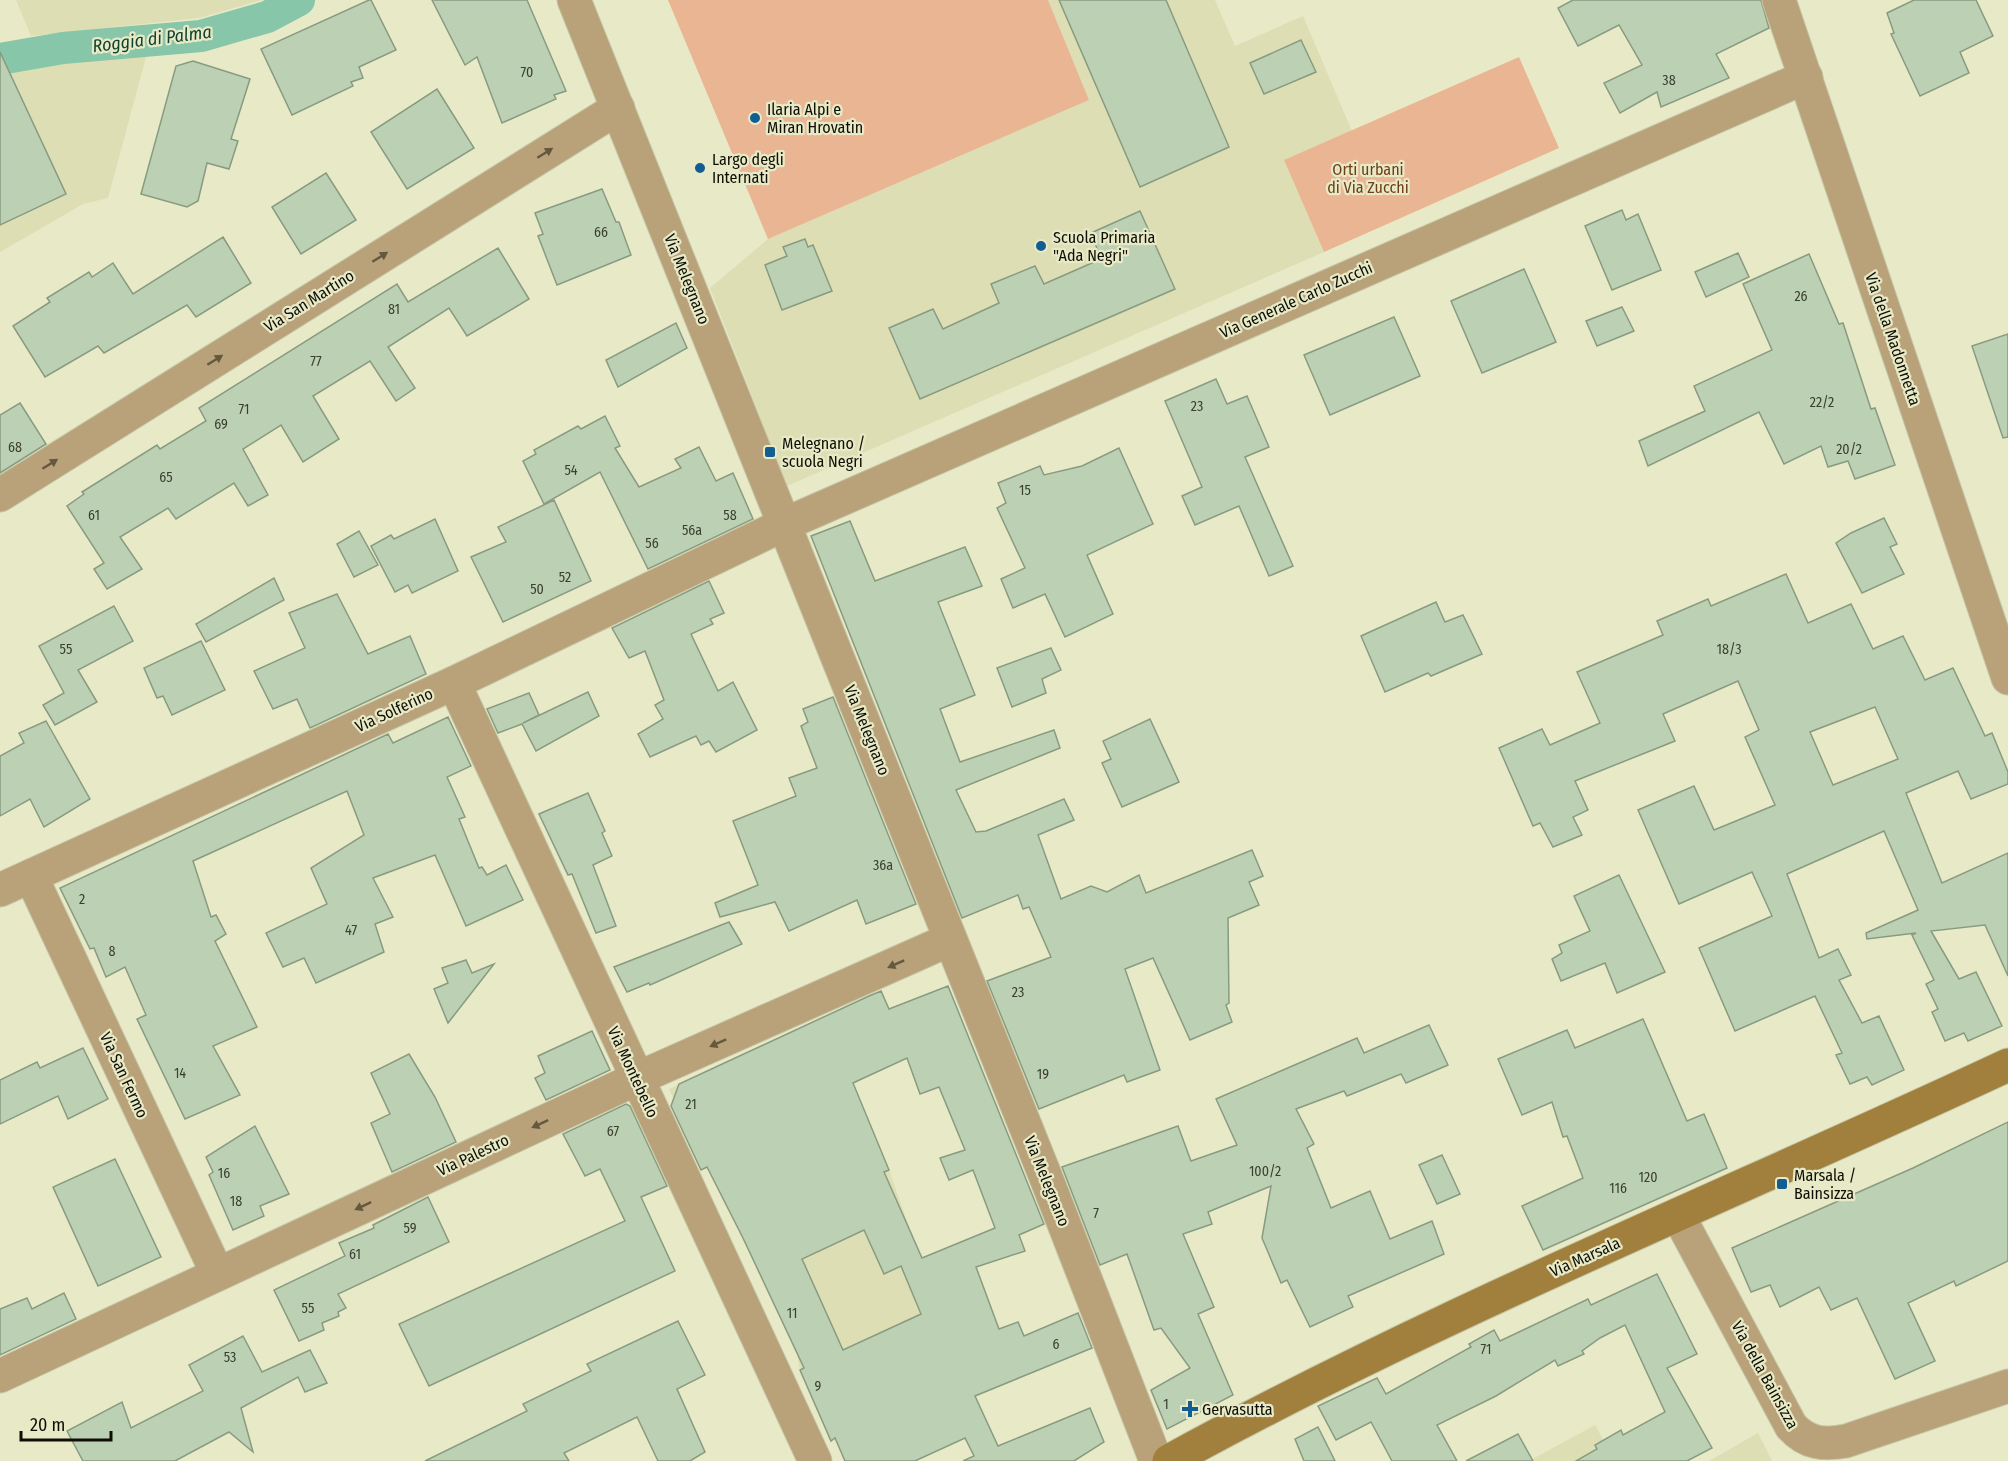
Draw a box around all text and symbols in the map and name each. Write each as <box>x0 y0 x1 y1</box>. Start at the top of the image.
water label: Roggia di Palma <box>91 21 213 57</box>
house number: 70 <box>521 64 533 81</box>
house number: 38 <box>1662 72 1676 89</box>
place label: Ilaria Alpi e Miran Hrovatin <box>767 100 863 137</box>
marker: Ilaria Alpi e Miran Hrovatin <box>748 111 762 125</box>
one-way arrow <box>537 148 554 159</box>
place label: Largo degli Internati <box>712 150 784 187</box>
park label: Orti urbani di Via Zucchi <box>1327 160 1409 197</box>
marker: Largo degli Internati <box>693 161 707 175</box>
house number: 66 <box>594 224 608 241</box>
place label: Scuola Primaria "Ada Negri" <box>1053 228 1156 265</box>
street label: Via Melegnano <box>660 231 714 327</box>
marker: Scuola Primaria "Ada Negri" <box>1034 239 1048 253</box>
one-way arrow <box>372 251 388 262</box>
street label: Via Generale Carlo Zucchi <box>1217 258 1375 342</box>
street label: Via San Martino <box>260 266 358 336</box>
street label: Via della Madonnetta <box>1861 270 1925 408</box>
house number: 26 <box>1794 288 1808 305</box>
house number: 81 <box>388 301 400 318</box>
house number: 77 <box>310 353 322 370</box>
one-way arrow <box>207 355 223 366</box>
house number: 22/2 <box>1810 394 1834 411</box>
house number: 23 <box>1191 398 1203 415</box>
house number: 71 <box>239 401 249 418</box>
house number: 69 <box>214 416 228 433</box>
place label: Melegnano / scuola Negri <box>782 434 865 471</box>
house number: 68 <box>8 439 22 456</box>
house number: 20/2 <box>1836 441 1862 458</box>
marker: Melegnano / scuola Negri <box>763 445 777 459</box>
one-way arrow <box>41 458 58 469</box>
house number: 54 <box>564 462 578 479</box>
house number: 65 <box>159 469 173 486</box>
house number: 15 <box>1019 482 1031 499</box>
house number: 61 <box>88 507 100 524</box>
house number: 58 <box>723 507 737 524</box>
house number: 56a <box>682 522 702 539</box>
house number: 56 <box>645 535 659 552</box>
house number: 52 <box>559 569 571 586</box>
house number: 50 <box>530 581 544 598</box>
house number: 55 <box>60 641 72 658</box>
house number: 18/3 <box>1717 641 1741 658</box>
street label: Via Melegnano <box>840 682 894 778</box>
street label: Via Solferino <box>352 684 436 736</box>
house number: 36a <box>873 857 893 874</box>
house number: 2 <box>79 891 85 908</box>
house number: 47 <box>345 922 357 939</box>
house number: 8 <box>109 943 116 960</box>
one-way arrow <box>887 959 905 969</box>
house number: 23 <box>1012 984 1024 1001</box>
street label: Via Montebello <box>604 1024 662 1120</box>
street label: Via San Fermo <box>96 1029 152 1121</box>
one-way arrow <box>709 1039 727 1048</box>
house number: 14 <box>174 1065 186 1082</box>
house number: 19 <box>1037 1066 1049 1083</box>
house number: 21 <box>685 1096 697 1113</box>
one-way arrow <box>532 1119 549 1128</box>
house number: 67 <box>607 1123 619 1140</box>
street label: Via Palestro <box>434 1130 512 1180</box>
street label: Via Melegnano <box>1020 1133 1074 1229</box>
house number: 100/2 <box>1249 1163 1281 1180</box>
house number: 16 <box>218 1165 230 1182</box>
place label: Marsala / Bainsizza <box>1794 1166 1856 1203</box>
house number: 120 <box>1639 1169 1657 1186</box>
marker: Marsala / Bainsizza <box>1775 1177 1789 1191</box>
house number: 116 <box>1609 1180 1627 1197</box>
house number: 18 <box>230 1193 242 1210</box>
one-way arrow <box>355 1201 372 1210</box>
house number: 7 <box>1093 1205 1099 1222</box>
house number: 59 <box>403 1220 417 1237</box>
street label: Via Marsala <box>1547 1233 1623 1281</box>
house number: 61 <box>349 1246 361 1263</box>
house number: 55 <box>302 1300 314 1317</box>
house number: 11 <box>787 1305 797 1322</box>
street label: Via della Bainsizza <box>1727 1318 1803 1432</box>
house number: 6 <box>1053 1336 1060 1353</box>
house number: 71 <box>1481 1341 1491 1358</box>
house number: 53 <box>224 1349 236 1366</box>
house number: 9 <box>815 1378 822 1395</box>
house number: 1 <box>1163 1396 1169 1413</box>
place label: Gervasutta <box>1202 1400 1273 1419</box>
marker: Gervasutta <box>1183 1402 1197 1416</box>
scale bar <box>21 1404 111 1442</box>
text: 20 m <box>30 1414 65 1436</box>

